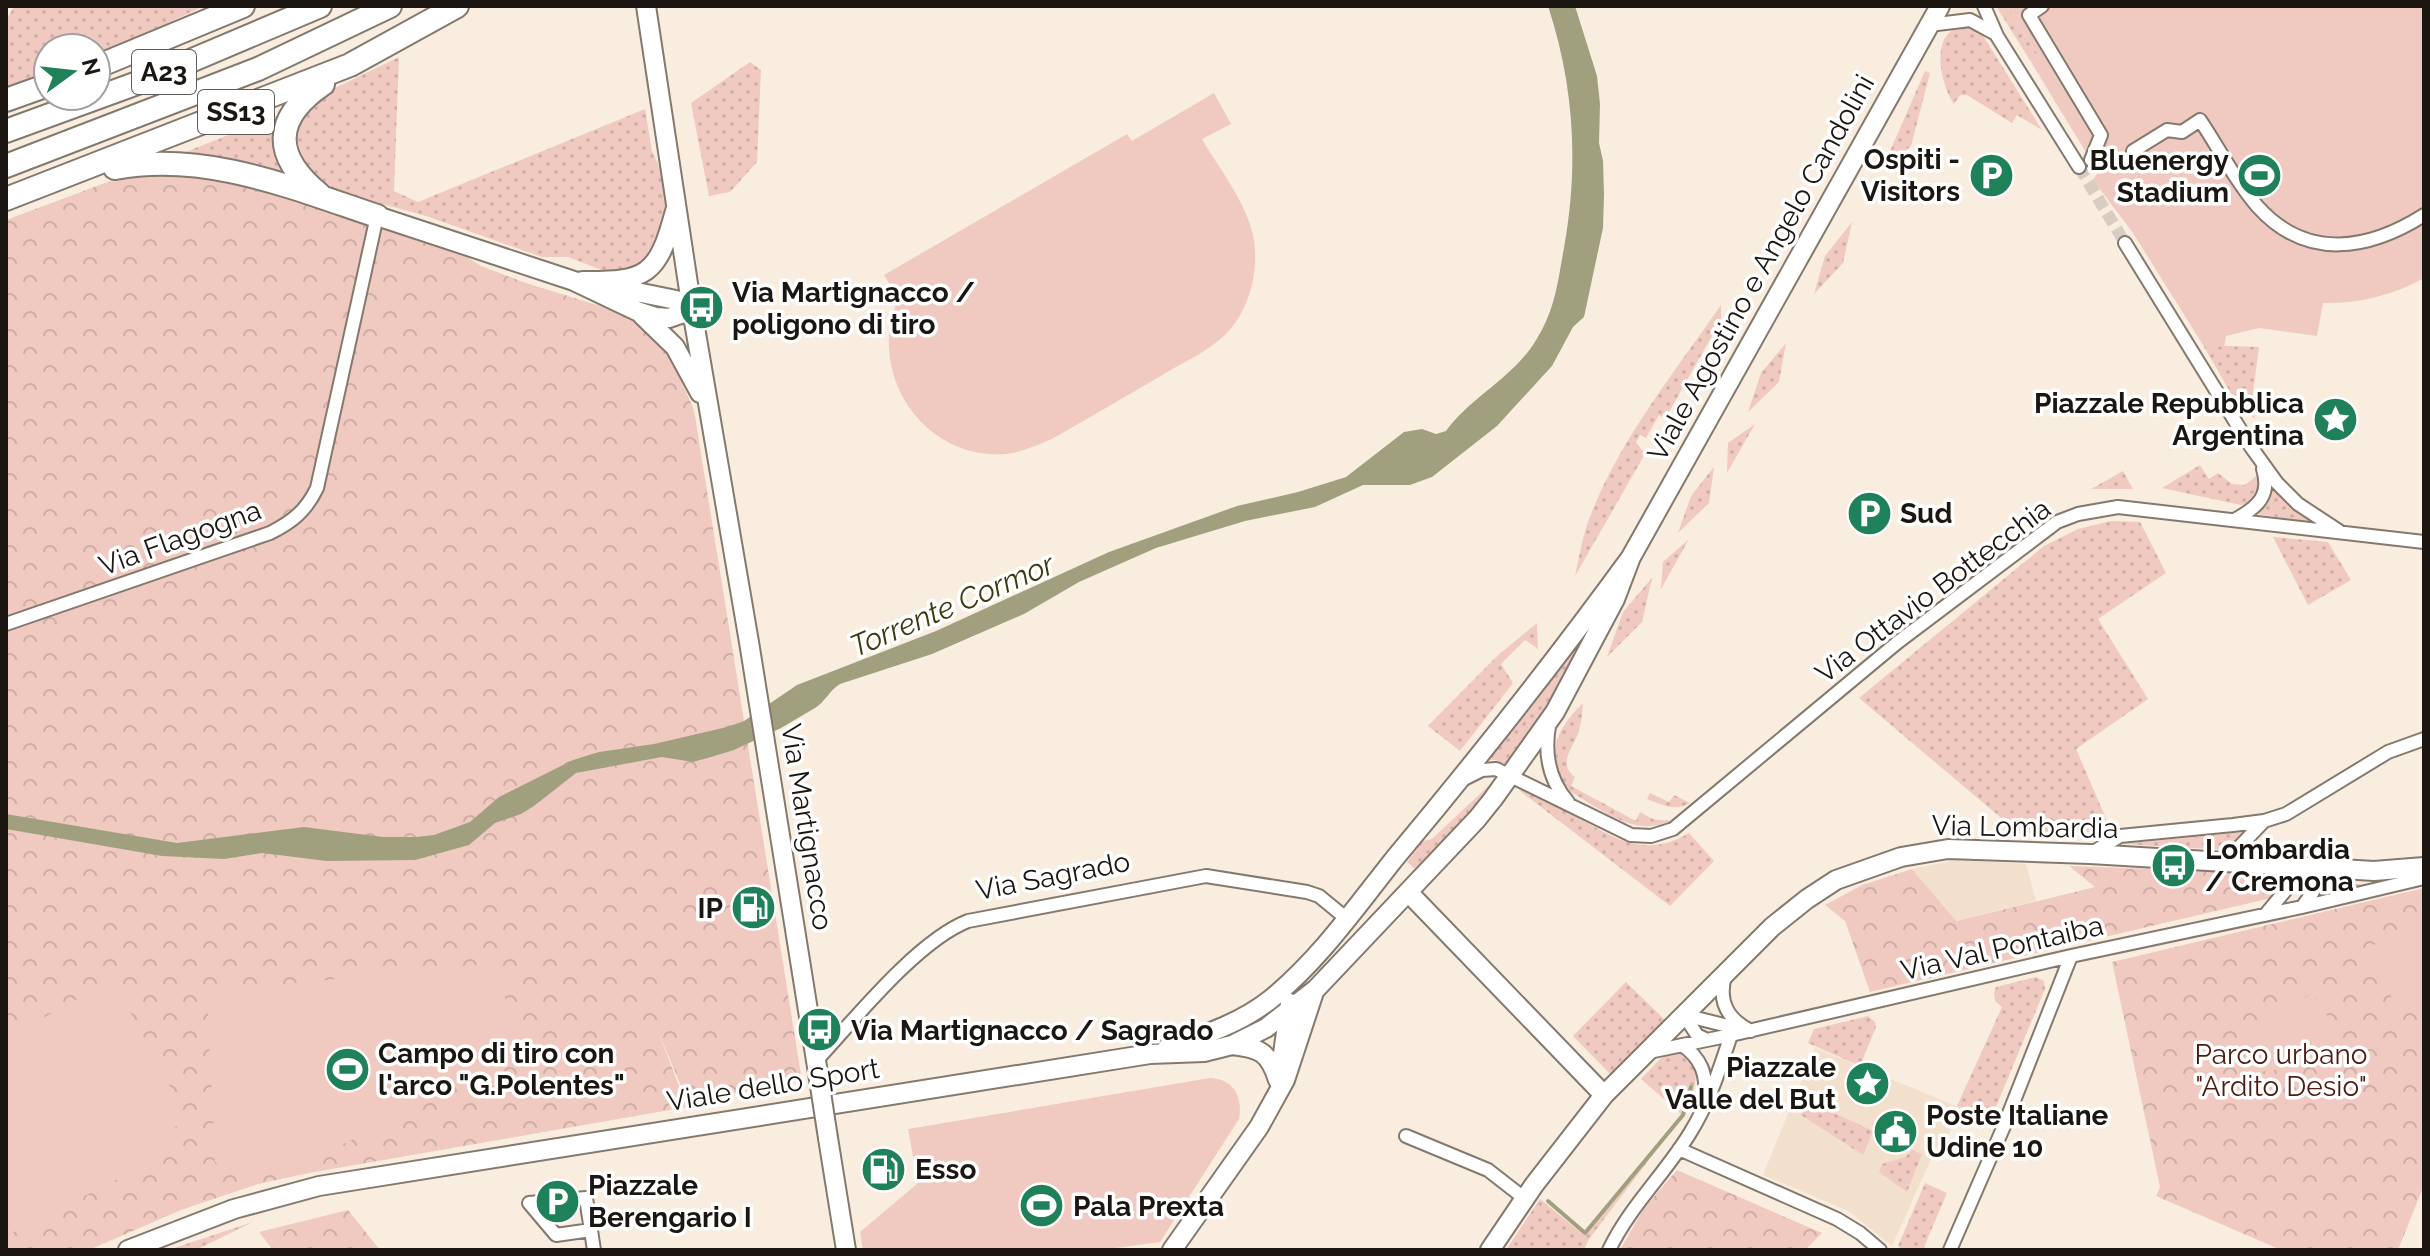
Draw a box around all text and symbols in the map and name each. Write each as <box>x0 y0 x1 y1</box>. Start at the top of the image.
north arrow <box>32 32 112 112</box>
road number: A23 <box>132 50 196 94</box>
text: N <box>77 55 106 78</box>
street label: Viale Agostino e Angelo Candolini <box>1641 69 1881 467</box>
road number: SS13 <box>198 90 274 134</box>
place label: Ospiti - Visitors <box>1861 143 1960 208</box>
place label: Bluenergy Stadium <box>2089 144 2230 209</box>
parking icon: Ospiti - Visitors <box>1967 151 2015 199</box>
sports icon: Bluenergy Stadium <box>2236 152 2284 200</box>
place label: Via Martignacco / poligono di tiro <box>732 276 975 341</box>
bus stop icon: Via Martignacco / poligono di tiro <box>677 284 725 332</box>
place label: Piazzale Repubblica Argentina <box>2034 387 2304 452</box>
place icon: Piazzale Repubblica Argentina <box>2311 395 2359 443</box>
parking icon: Sud <box>1845 489 1893 537</box>
street label: Via Ottavio Bottecchia <box>1809 492 2057 690</box>
street label: Via Flagogna <box>95 493 265 583</box>
place label: Sud <box>1900 497 1952 530</box>
water label: Torrente Cormor <box>845 546 1061 664</box>
street label: Via Martignacco <box>774 721 840 933</box>
street label: Via Lombardia <box>1931 809 2119 845</box>
place label: Lombardia / Cremona <box>2205 833 2354 898</box>
bus stop icon: Lombardia / Cremona <box>2150 841 2198 889</box>
street label: Via Sagrado <box>973 845 1133 907</box>
fuel station icon: IP <box>730 884 778 932</box>
place label: IP <box>698 892 723 925</box>
street label: Via Val Pontaiba <box>1898 909 2106 987</box>
bus stop icon: Via Martignacco / Sagrado <box>796 1006 844 1054</box>
place label: Via Martignacco / Sagrado <box>851 1014 1214 1047</box>
place label: Campo di tiro con l'arco "G.Polentes" <box>378 1037 625 1102</box>
park label: Parco urbano "Ardito Desio" <box>2195 1038 2367 1103</box>
sports icon: Campo di tiro con l'arco "G.Polentes" <box>323 1045 371 1093</box>
place label: Piazzale Valle del But <box>1665 1051 1836 1116</box>
street label: Viale dello Sport <box>664 1052 882 1118</box>
place icon: Piazzale Valle del But <box>1843 1059 1891 1107</box>
place label: Poste Italiane Udine 10 <box>1926 1099 2109 1164</box>
public building icon: Poste Italiane Udine 10 <box>1871 1107 1919 1155</box>
fuel station icon: Esso <box>860 1145 908 1193</box>
place label: Esso <box>915 1153 976 1186</box>
place label: Piazzale Berengario I <box>588 1169 752 1234</box>
parking icon: Piazzale Berengario I <box>533 1177 581 1225</box>
sports icon: Pala Prexta <box>1018 1182 1066 1230</box>
place label: Pala Prexta <box>1073 1190 1224 1223</box>

